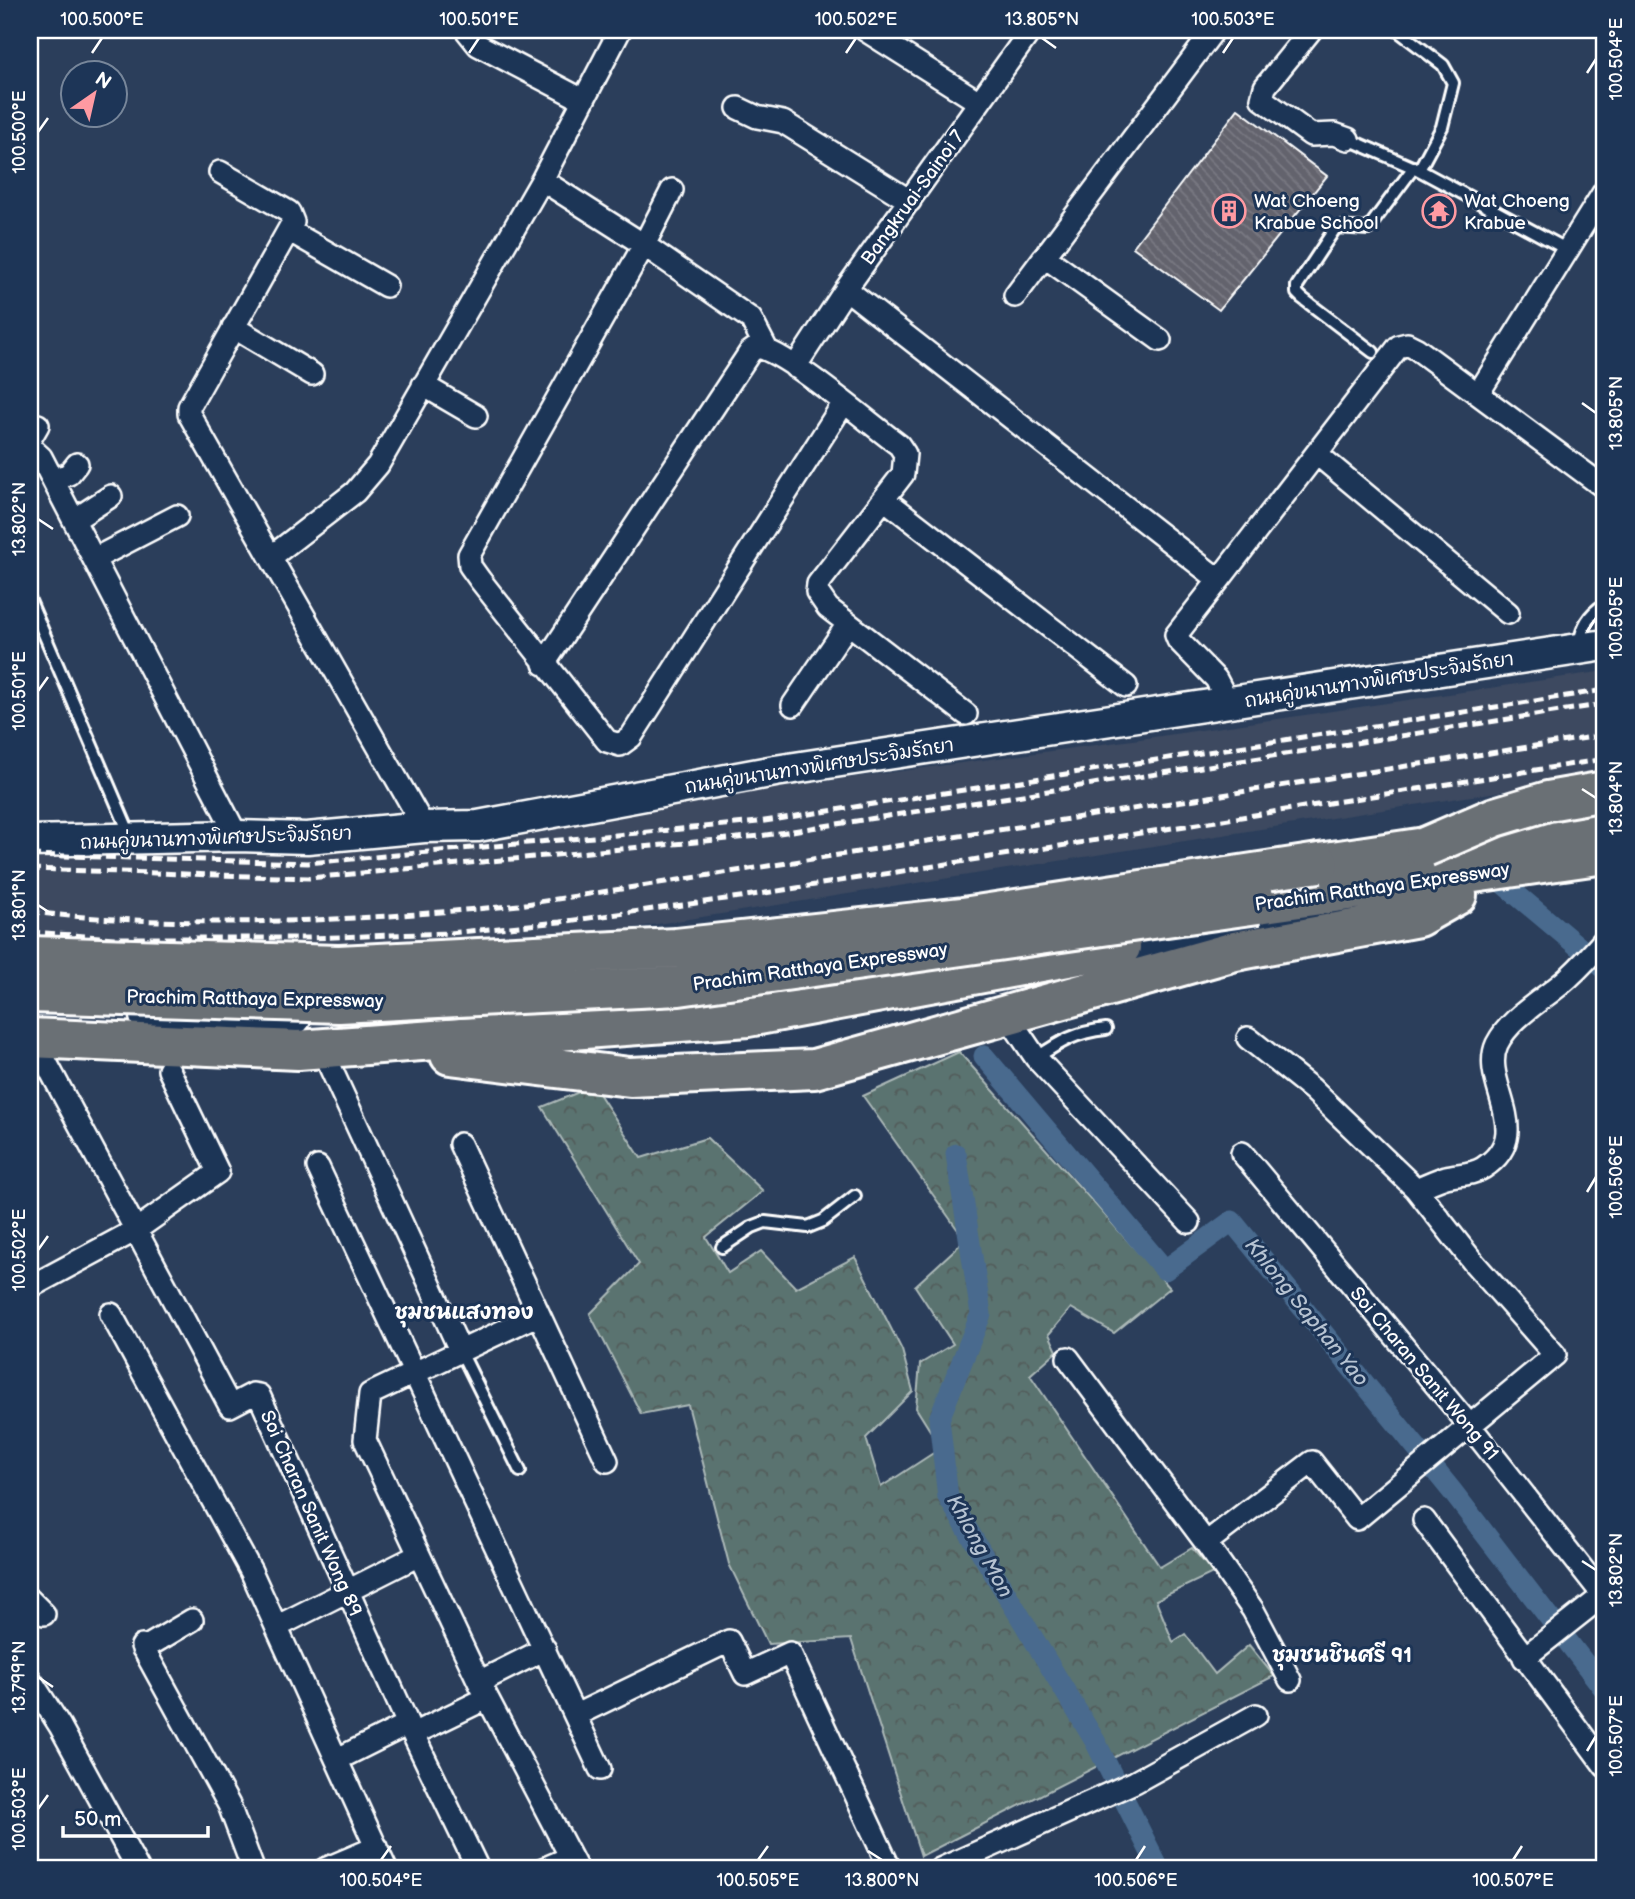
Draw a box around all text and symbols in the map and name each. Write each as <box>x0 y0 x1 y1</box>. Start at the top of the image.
text: 100.500°E <box>60 9 144 30</box>
text: 100.501°E <box>439 9 519 30</box>
text: 100.502°E <box>815 9 898 30</box>
text: 13.805°N <box>1005 9 1079 30</box>
text: 100.503°E <box>1191 9 1275 30</box>
text: 100.504°E <box>1606 17 1627 100</box>
north arrow <box>60 60 130 130</box>
text: N <box>90 68 115 95</box>
text: 100.500°E <box>9 90 30 174</box>
street label: Bangkruai-Sainoi 7 <box>857 125 970 270</box>
place label: Wat Choeng Krabue School <box>1254 190 1379 235</box>
place label: Wat Choeng Krabue <box>1464 190 1570 235</box>
building icon: Wat Choeng Krabue School <box>1210 192 1248 230</box>
temple icon: Wat Choeng Krabue <box>1420 192 1458 230</box>
text: 13.805°N <box>1606 376 1627 450</box>
text: 13.802°N <box>9 482 30 556</box>
text: 100.505°E <box>1606 576 1627 659</box>
street label: ถนนคู่ขนานทางพิเศษประจิมรัถยา <box>1243 647 1516 715</box>
text: 100.501°E <box>9 651 30 731</box>
street label: ถนนคู่ขนานทางพิเศษประจิมรัถยา <box>683 733 956 801</box>
text: 13.804°N <box>1606 761 1627 835</box>
street label: ถนนคู่ขนานทางพิเศษประจิมรัถยา <box>80 821 353 857</box>
street label: Prachim Ratthaya Expressway <box>1253 858 1512 917</box>
text: 13.801°N <box>9 869 30 941</box>
street label: Prachim Ratthaya Expressway <box>691 938 950 997</box>
street label: Prachim Ratthaya Expressway <box>126 986 384 1013</box>
text: 100.506°E <box>1606 1135 1627 1219</box>
text: 100.502°E <box>9 1208 30 1291</box>
water label: Khlong Saphan Yao <box>1239 1233 1374 1391</box>
street label: Soi Charan Sanit Wong 91 <box>1345 1283 1503 1465</box>
district label: ชุมชนแสงทอง <box>394 1300 534 1328</box>
street label: Soi Charan Sanit Wong 89 <box>255 1407 366 1620</box>
water label: Khlong Mon <box>941 1491 1018 1602</box>
text: 13.802°N <box>1606 1533 1627 1607</box>
text: 13.799°N <box>9 1640 30 1714</box>
district label: ชุมชนชินศรี 91 <box>1272 1641 1412 1671</box>
text: 100.507°E <box>1606 1695 1627 1777</box>
text: 100.503°E <box>9 1767 30 1851</box>
scale bar <box>63 1794 208 1838</box>
text: 50 m <box>74 1807 121 1832</box>
text: 100.504°E <box>340 1870 423 1891</box>
text: 100.505°E <box>717 1870 800 1891</box>
text: 13.800°N <box>844 1870 920 1891</box>
text: 100.506°E <box>1094 1870 1178 1891</box>
text: 100.507°E <box>1472 1870 1554 1891</box>

